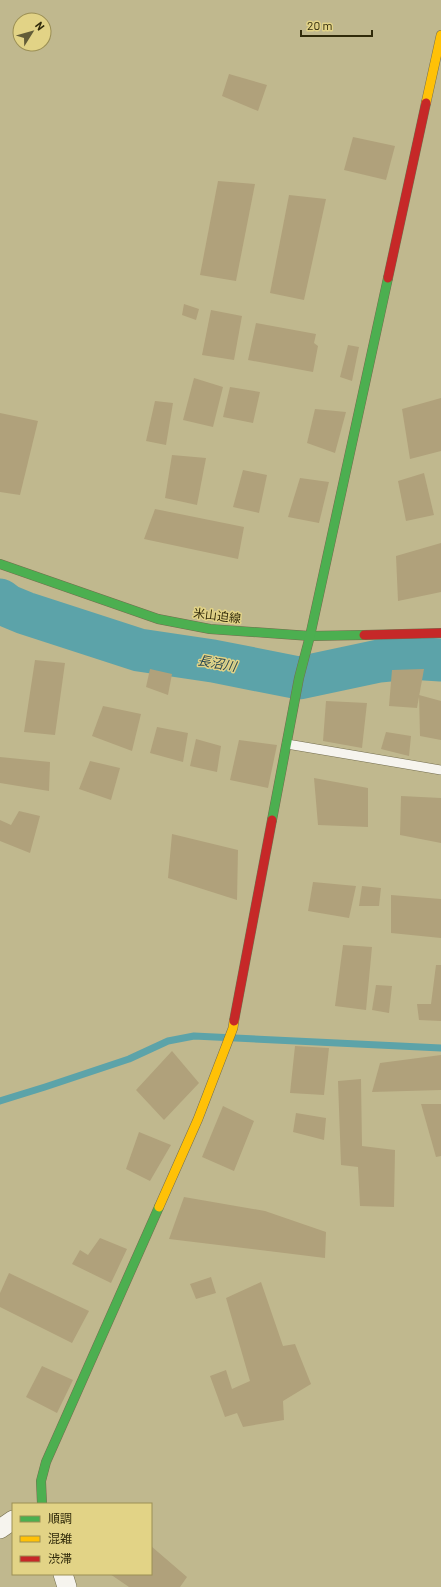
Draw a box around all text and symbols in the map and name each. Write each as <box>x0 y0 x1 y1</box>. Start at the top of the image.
north arrow <box>12 12 52 52</box>
scale bar <box>301 12 372 38</box>
text: 20 m <box>307 18 333 32</box>
text: N <box>33 19 48 33</box>
street label: 米山迫線 <box>192 605 242 625</box>
water label: 長沼川 <box>196 652 240 675</box>
legend <box>12 1503 152 1575</box>
text: 順調 <box>48 1511 72 1525</box>
text: 混雑 <box>48 1531 72 1545</box>
text: 渋滞 <box>48 1551 72 1565</box>

